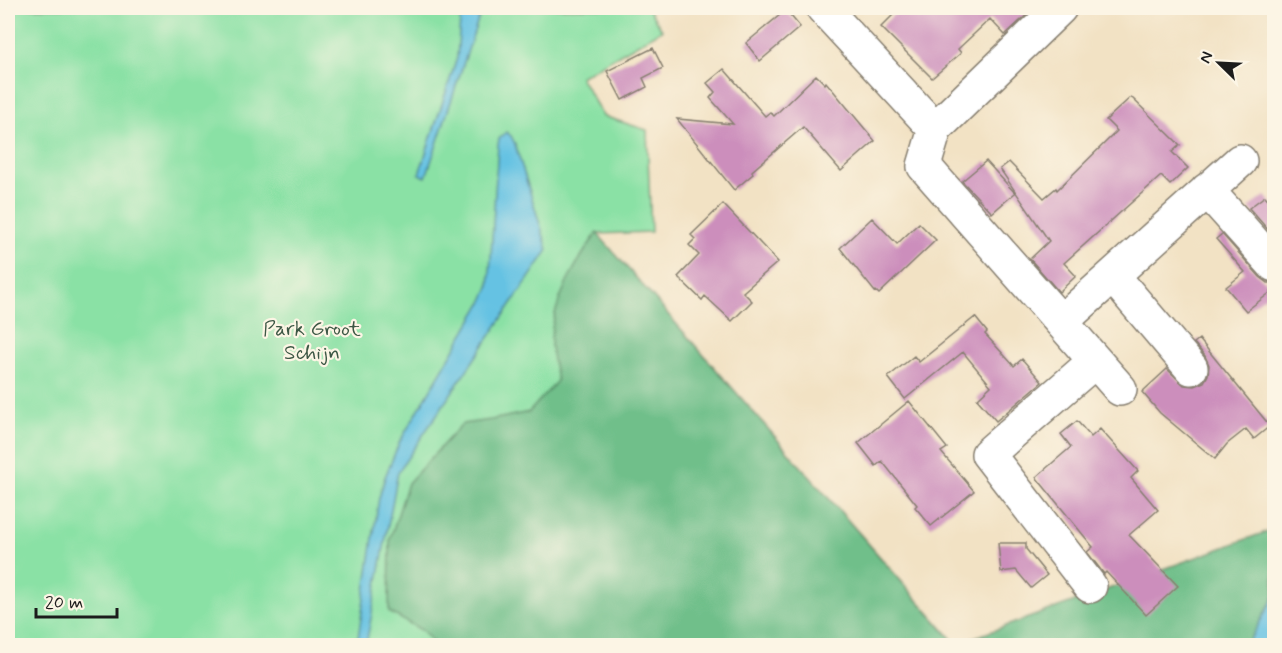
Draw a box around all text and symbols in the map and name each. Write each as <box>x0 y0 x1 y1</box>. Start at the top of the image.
north arrow <box>1189 33 1249 93</box>
text: N <box>1195 48 1218 67</box>
park label: Park Groot Schijn <box>263 315 362 367</box>
scale bar <box>36 581 117 619</box>
text: 20 m <box>45 591 83 615</box>

